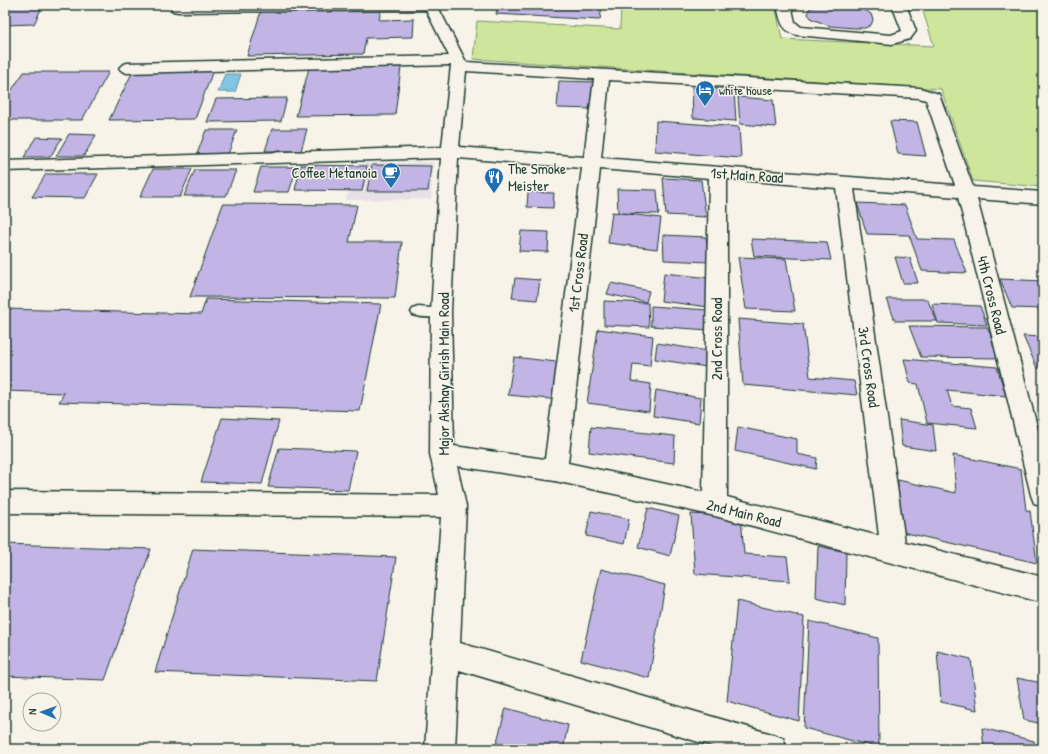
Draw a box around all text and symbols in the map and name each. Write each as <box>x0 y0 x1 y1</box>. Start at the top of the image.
hotel icon: white house <box>694 79 716 107</box>
place label: white house <box>719 81 772 99</box>
place label: The Smoke Meister <box>508 158 566 196</box>
cafe icon: Coffee Metanoia <box>380 161 402 189</box>
place label: Coffee Metanoia <box>291 162 377 183</box>
street label: 1st Main Road <box>710 162 784 188</box>
restaurant icon: The Smoke Meister <box>483 166 505 194</box>
street label: 1st Cross Road <box>563 232 593 314</box>
street label: 4th Cross Road <box>972 254 1012 337</box>
street label: Major Akshay Girish Main Road <box>433 292 454 456</box>
street label: 2nd Cross Road <box>706 297 727 380</box>
street label: 3rd Cross Road <box>853 325 885 409</box>
street label: 2nd Main Road <box>705 494 784 532</box>
north arrow <box>22 692 62 732</box>
text: N <box>25 708 39 715</box>

